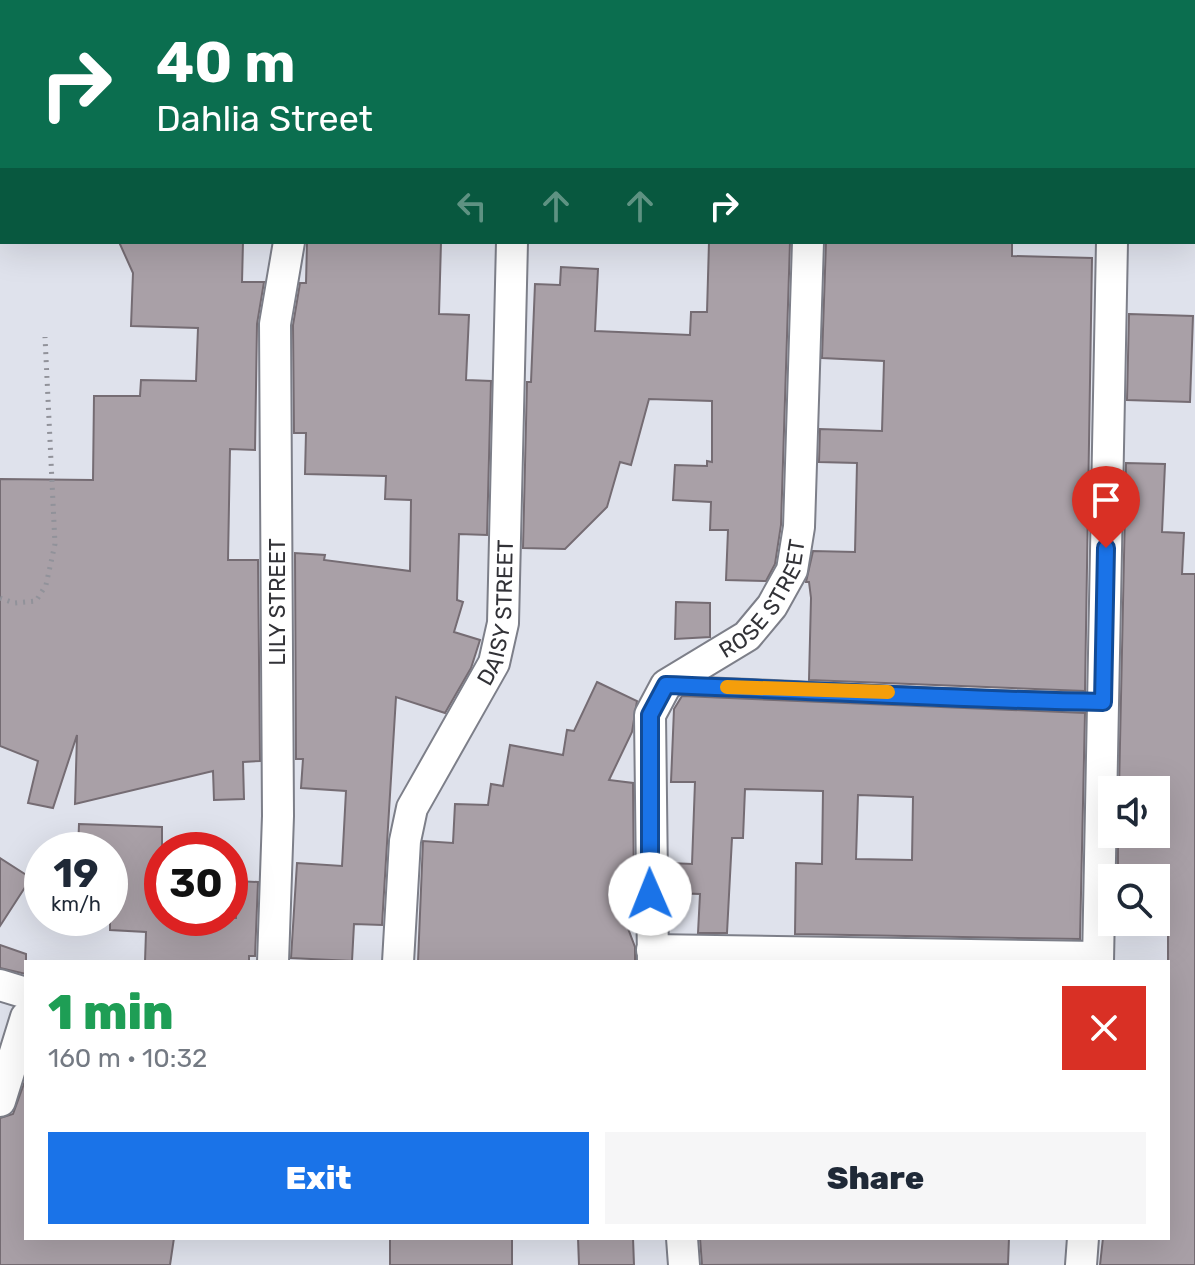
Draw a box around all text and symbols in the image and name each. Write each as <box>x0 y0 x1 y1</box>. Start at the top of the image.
text: 40 m <box>156 30 296 96</box>
icon: right <box>24 32 128 136</box>
text: Dahlia Street <box>156 97 373 140</box>
icon: left <box>450 184 494 228</box>
icon: ahead <box>534 184 578 228</box>
icon: ahead <box>618 184 662 228</box>
icon: right <box>702 184 746 228</box>
pin <box>1072 466 1140 548</box>
icon: arrive <box>1084 478 1128 522</box>
street label: ROSE STREET <box>714 537 810 663</box>
street label: LILY STREET <box>264 538 291 666</box>
street label: DAISY STREET <box>471 539 518 690</box>
map controls <box>1098 776 1170 936</box>
button: sound <box>1098 776 1170 848</box>
speed limit sign: 30 <box>144 832 248 936</box>
text: 19 <box>53 850 99 897</box>
position arrow <box>608 852 692 936</box>
button: search <box>1098 864 1170 936</box>
text: km/h <box>51 892 101 916</box>
text: 1 min <box>48 984 174 1041</box>
button: close <box>1062 986 1146 1070</box>
text: 160 m · 10:32 <box>48 1043 207 1074</box>
button: Exit <box>48 1132 589 1224</box>
button: Share <box>605 1132 1146 1224</box>

